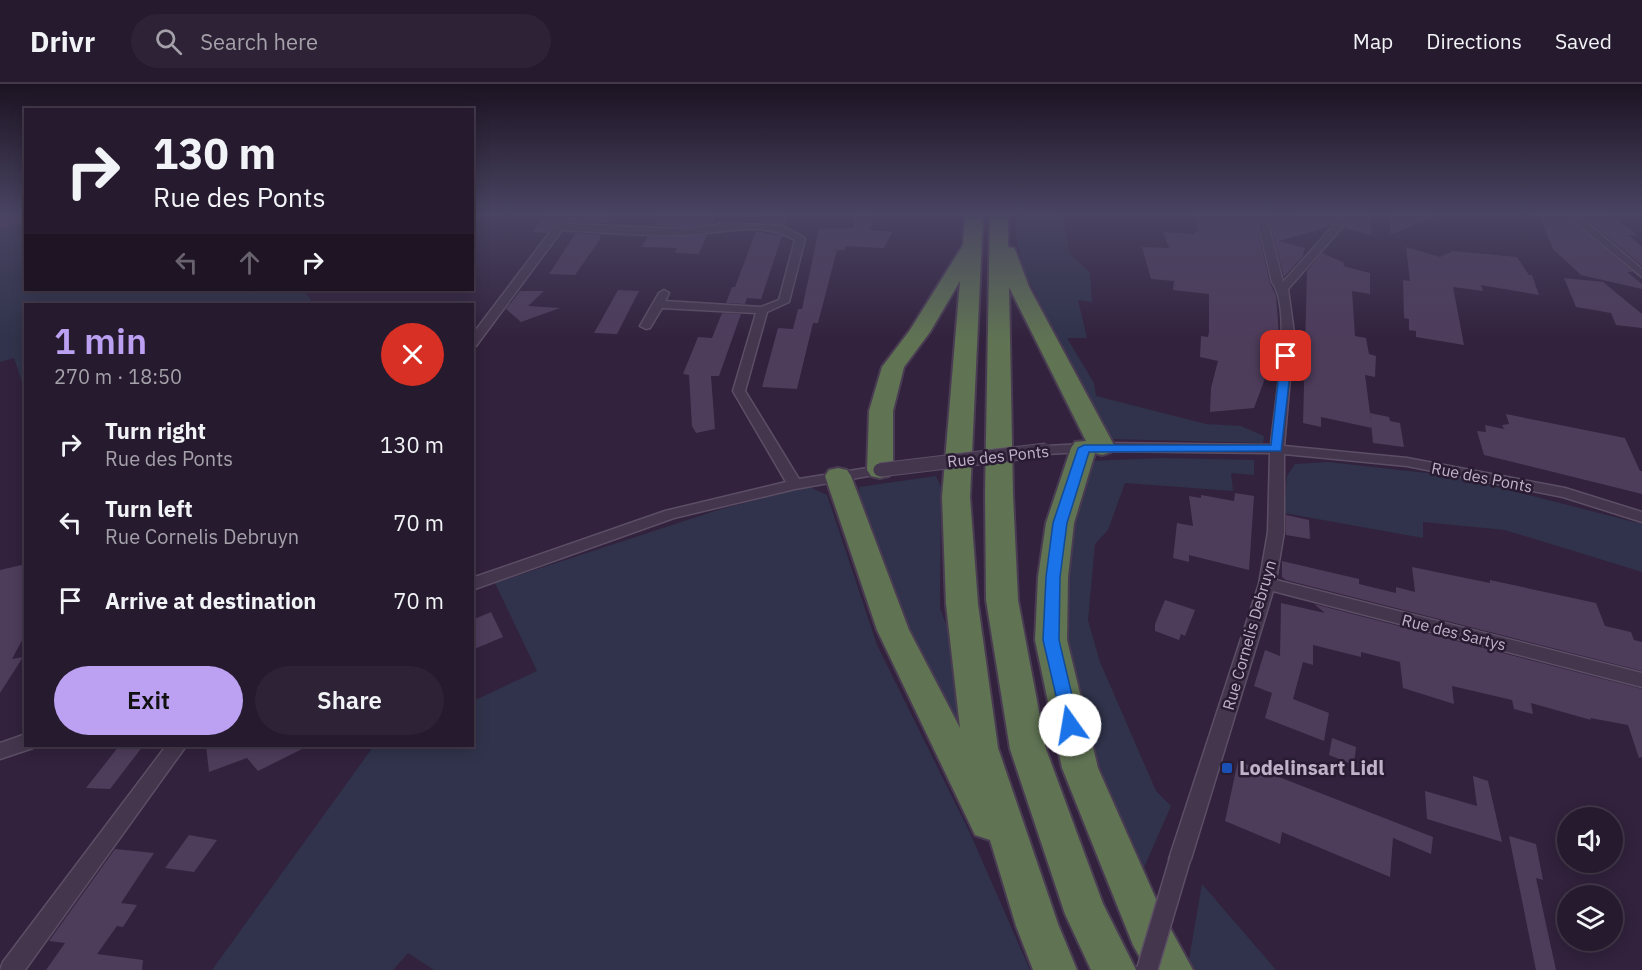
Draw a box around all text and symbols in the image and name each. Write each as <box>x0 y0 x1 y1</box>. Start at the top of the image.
search box <box>131 14 551 68</box>
text: Drivr <box>30 23 95 60</box>
icon: search <box>152 25 185 58</box>
text: Search here <box>200 27 318 56</box>
text: Map <box>1353 27 1393 55</box>
text: Directions <box>1426 27 1522 55</box>
text: Saved <box>1555 27 1612 55</box>
text: 130 m <box>153 126 276 181</box>
icon: right <box>54 132 132 210</box>
text: Rue des Ponts <box>153 179 326 214</box>
icon: left <box>170 246 203 279</box>
icon: ahead <box>233 246 266 279</box>
icon: right <box>296 246 329 279</box>
text: 1 min <box>54 317 147 364</box>
button: close <box>381 323 444 386</box>
pin <box>1260 330 1311 381</box>
icon: arrive <box>1269 339 1302 372</box>
text: 270 m · 18:50 <box>54 363 182 390</box>
text: Turn right <box>105 416 206 445</box>
icon: right <box>54 428 87 461</box>
text: 130 m <box>380 430 444 459</box>
street label: Rue des Ponts <box>946 441 1050 471</box>
text: Rue des Ponts <box>105 445 233 472</box>
street label: Rue des Ponts <box>1430 457 1534 497</box>
text: Turn left <box>105 494 193 523</box>
icon: left <box>54 506 87 539</box>
text: 70 m <box>393 508 444 537</box>
text: Rue Cornelis Debruyn <box>105 523 299 550</box>
street label: Rue Cornelis Debruyn <box>1218 558 1280 712</box>
icon: arrive <box>54 584 87 617</box>
text: Arrive at destination <box>105 586 316 615</box>
text: 70 m <box>393 586 444 615</box>
street label: Rue des Sartys <box>1400 609 1508 655</box>
button: Exit <box>54 666 243 735</box>
button: Share <box>255 666 444 735</box>
position arrow <box>1038 693 1102 757</box>
place label: Lodelinsart Lidl <box>1239 754 1384 781</box>
marker: Lodelinsart Lidl <box>1220 761 1234 775</box>
map controls <box>1557 807 1623 951</box>
button: sound <box>1557 807 1623 873</box>
button: layers <box>1557 885 1623 951</box>

